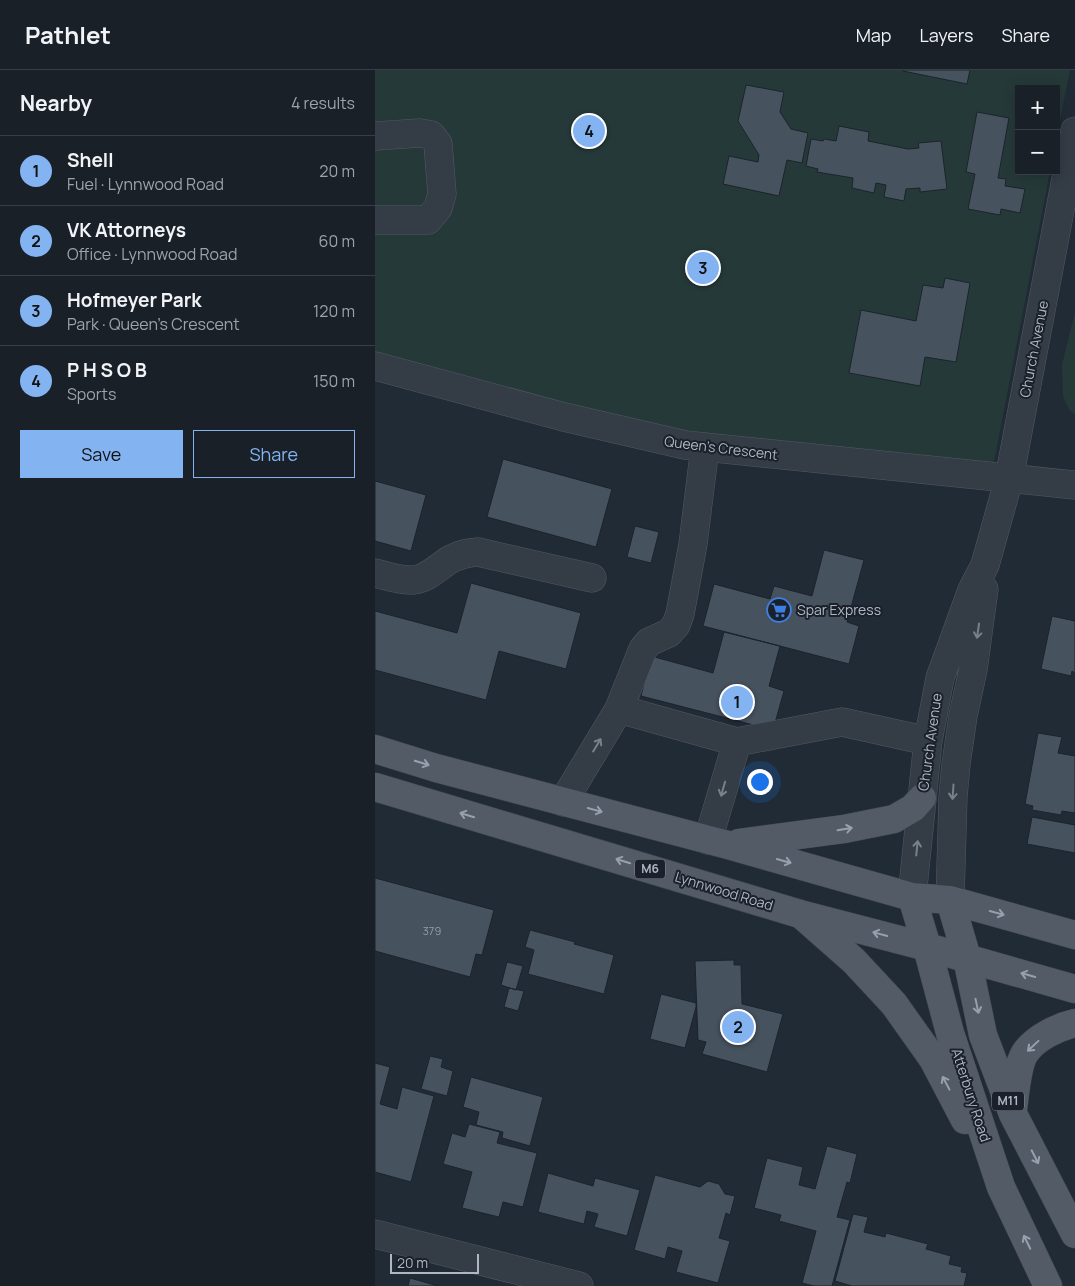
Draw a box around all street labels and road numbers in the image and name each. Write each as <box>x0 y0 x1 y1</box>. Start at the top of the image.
street label: Church Avenue <box>1015 299 1052 399</box>
street label: Queen's Crescent <box>663 431 779 464</box>
street label: Church Avenue <box>913 692 946 792</box>
road number: M6 <box>635 860 665 879</box>
street label: Lynnwood Road <box>673 867 776 914</box>
street label: Atterbury Road <box>947 1046 996 1144</box>
road number: M11 <box>992 1091 1024 1110</box>

